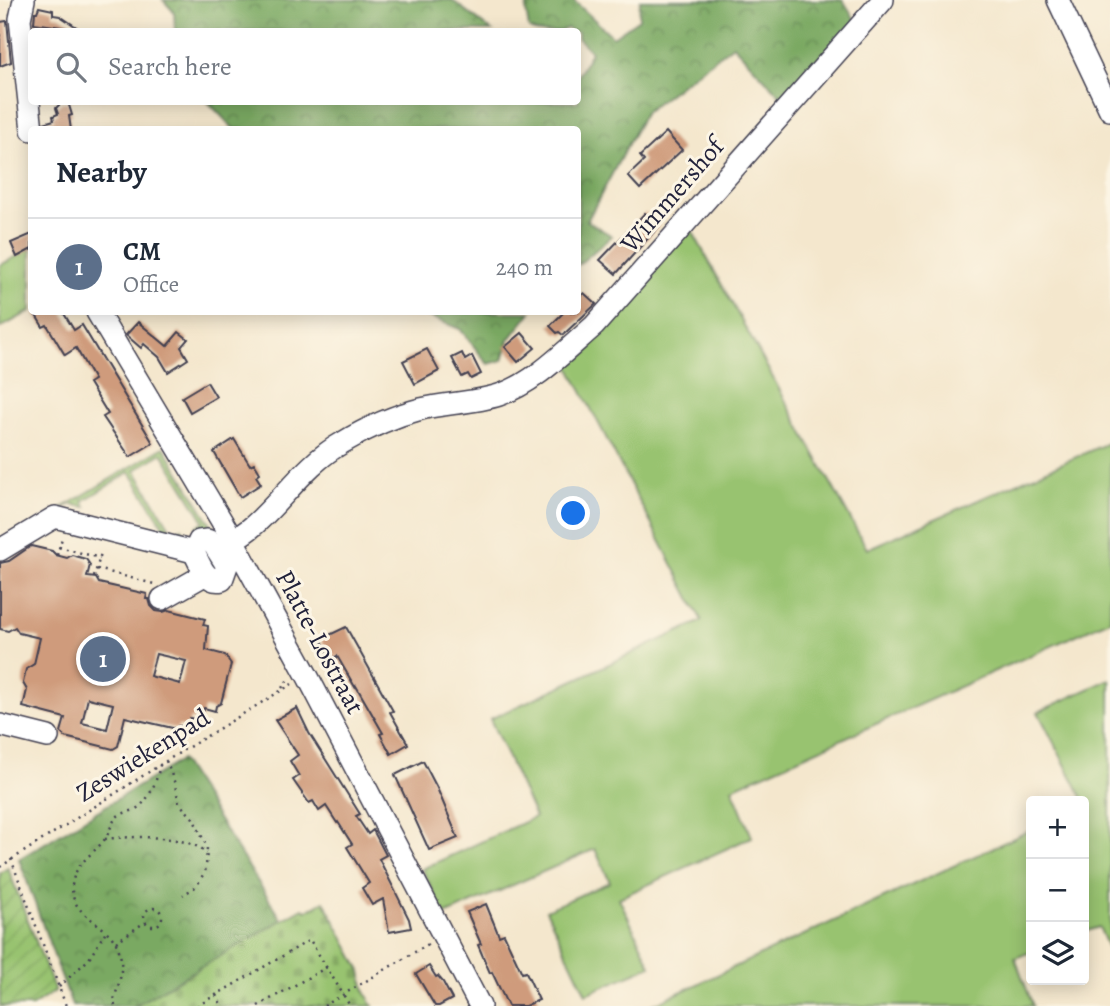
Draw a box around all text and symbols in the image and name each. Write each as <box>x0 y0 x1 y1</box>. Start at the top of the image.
search box <box>28 28 581 105</box>
icon: search <box>52 48 90 86</box>
text: Search here <box>108 49 232 84</box>
street label: Wimmershof <box>612 128 734 261</box>
text: Nearby <box>56 152 147 192</box>
text: CM <box>123 234 161 269</box>
text: 1 <box>75 252 83 283</box>
text: 240 m <box>496 252 553 283</box>
text: Office <box>123 269 179 300</box>
your location <box>556 496 590 530</box>
street label: Platte-Lostraat <box>267 564 373 720</box>
pin: 1 <box>80 633 126 685</box>
street label: Zeswiekenpad <box>69 700 217 810</box>
map controls <box>1026 796 1089 985</box>
button: + <box>1026 796 1089 859</box>
button: − <box>1026 859 1089 922</box>
button: layers <box>1026 922 1089 985</box>

